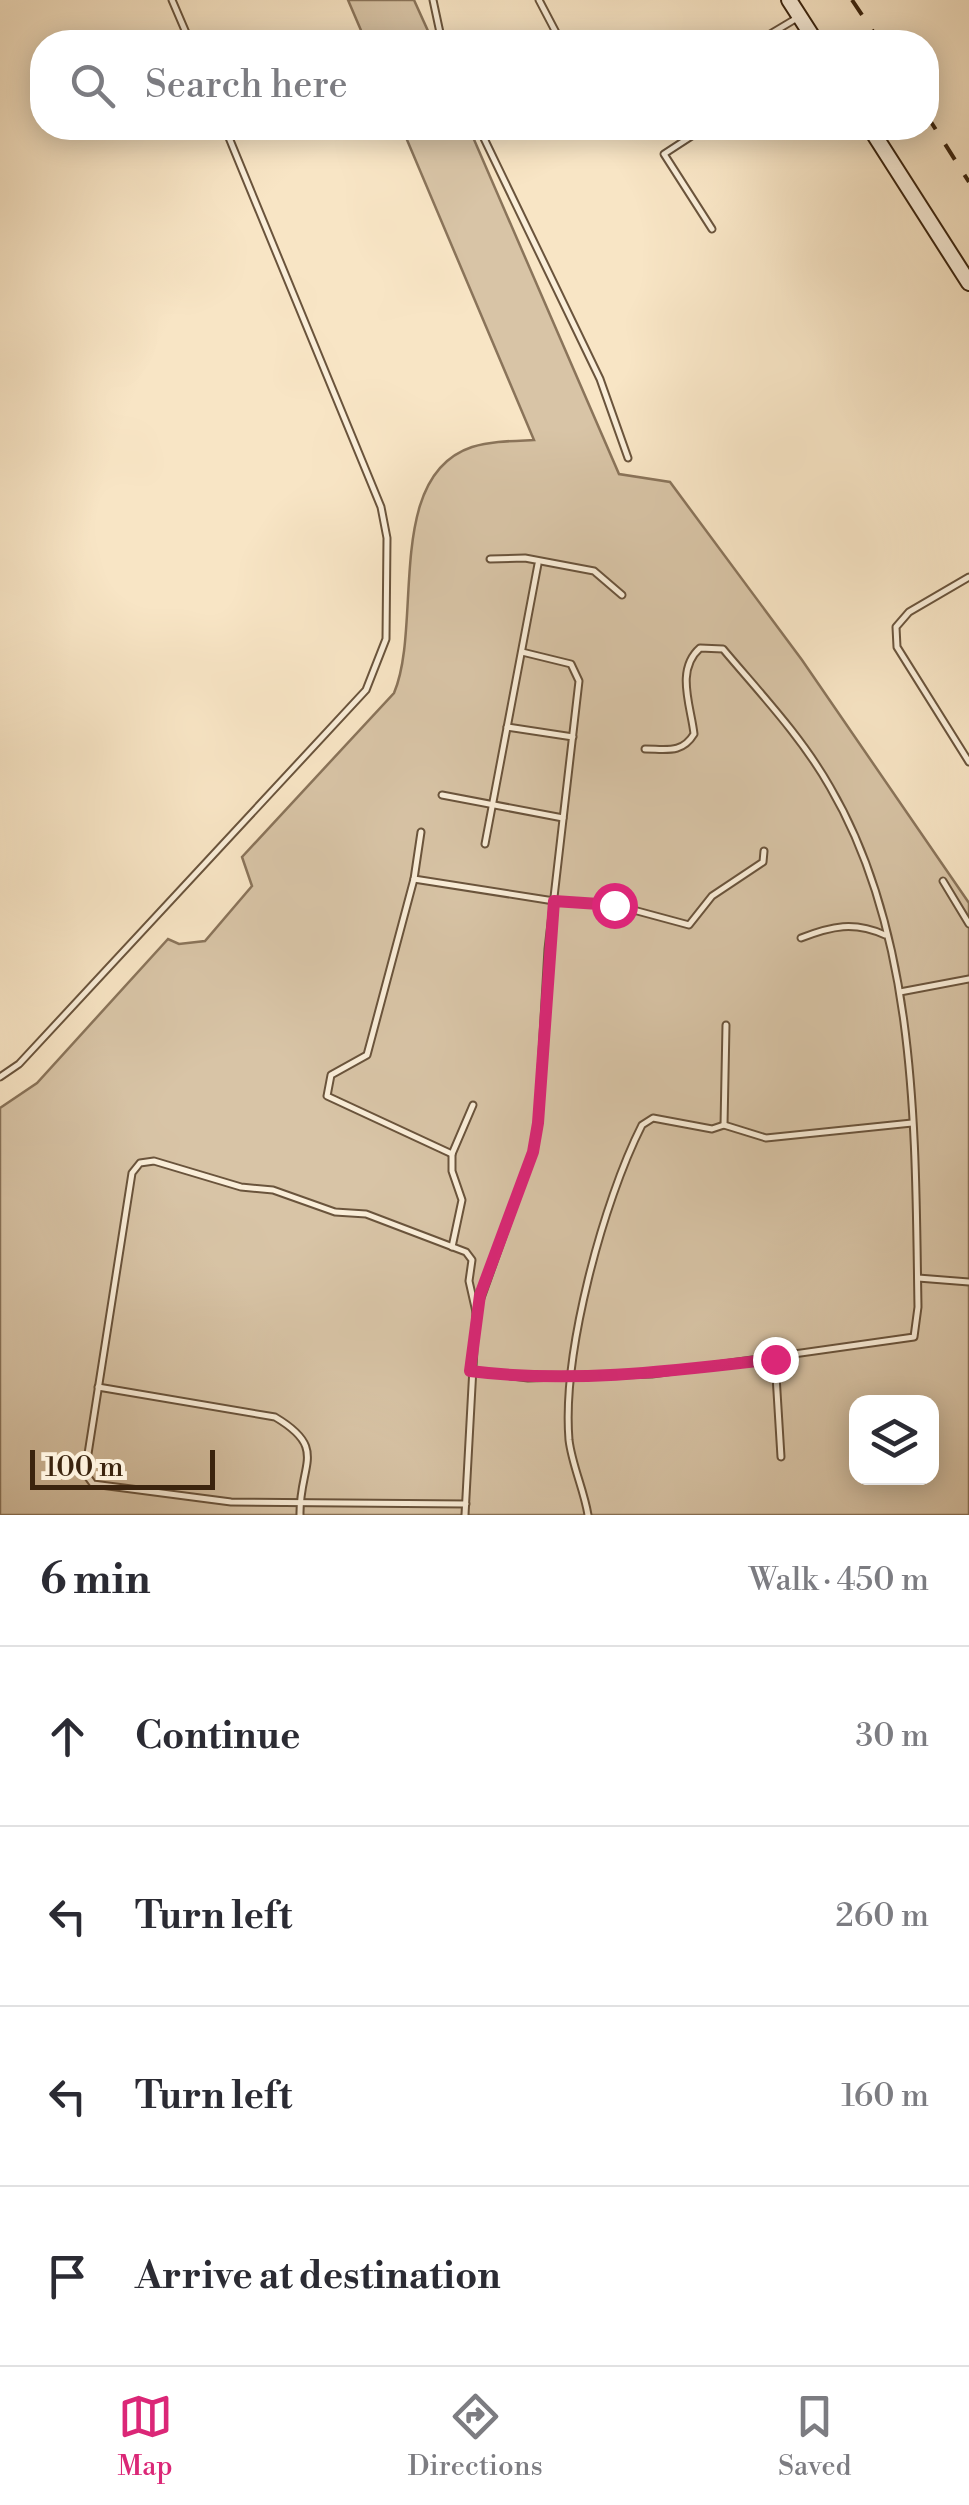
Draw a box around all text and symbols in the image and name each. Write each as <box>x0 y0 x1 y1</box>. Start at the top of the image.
search box <box>30 30 939 140</box>
icon: search <box>65 58 120 113</box>
text: Search here <box>145 62 348 109</box>
route start <box>592 883 638 929</box>
route end <box>753 1337 799 1383</box>
map controls <box>849 1395 939 1485</box>
button: layers <box>849 1395 939 1485</box>
scale bar <box>30 1445 215 1490</box>
text: 100 m <box>45 1450 124 1485</box>
text: 6 min <box>40 1554 151 1607</box>
text: Walk · 450 m <box>749 1560 929 1600</box>
icon: ahead <box>40 1709 95 1764</box>
text: Continue <box>135 1713 300 1760</box>
text: 30 m <box>855 1716 929 1756</box>
icon: left <box>40 1889 95 1944</box>
text: Turn left <box>135 1893 292 1940</box>
text: 260 m <box>836 1896 929 1936</box>
icon: left <box>40 2069 95 2124</box>
text: Turn left <box>135 2073 292 2120</box>
text: 160 m <box>841 2076 929 2116</box>
icon: arrive <box>40 2249 95 2304</box>
text: Arrive at destination <box>135 2253 501 2300</box>
tab: Map <box>118 2389 173 2484</box>
tab: Directions <box>408 2389 543 2484</box>
tab: Saved <box>778 2389 851 2484</box>

